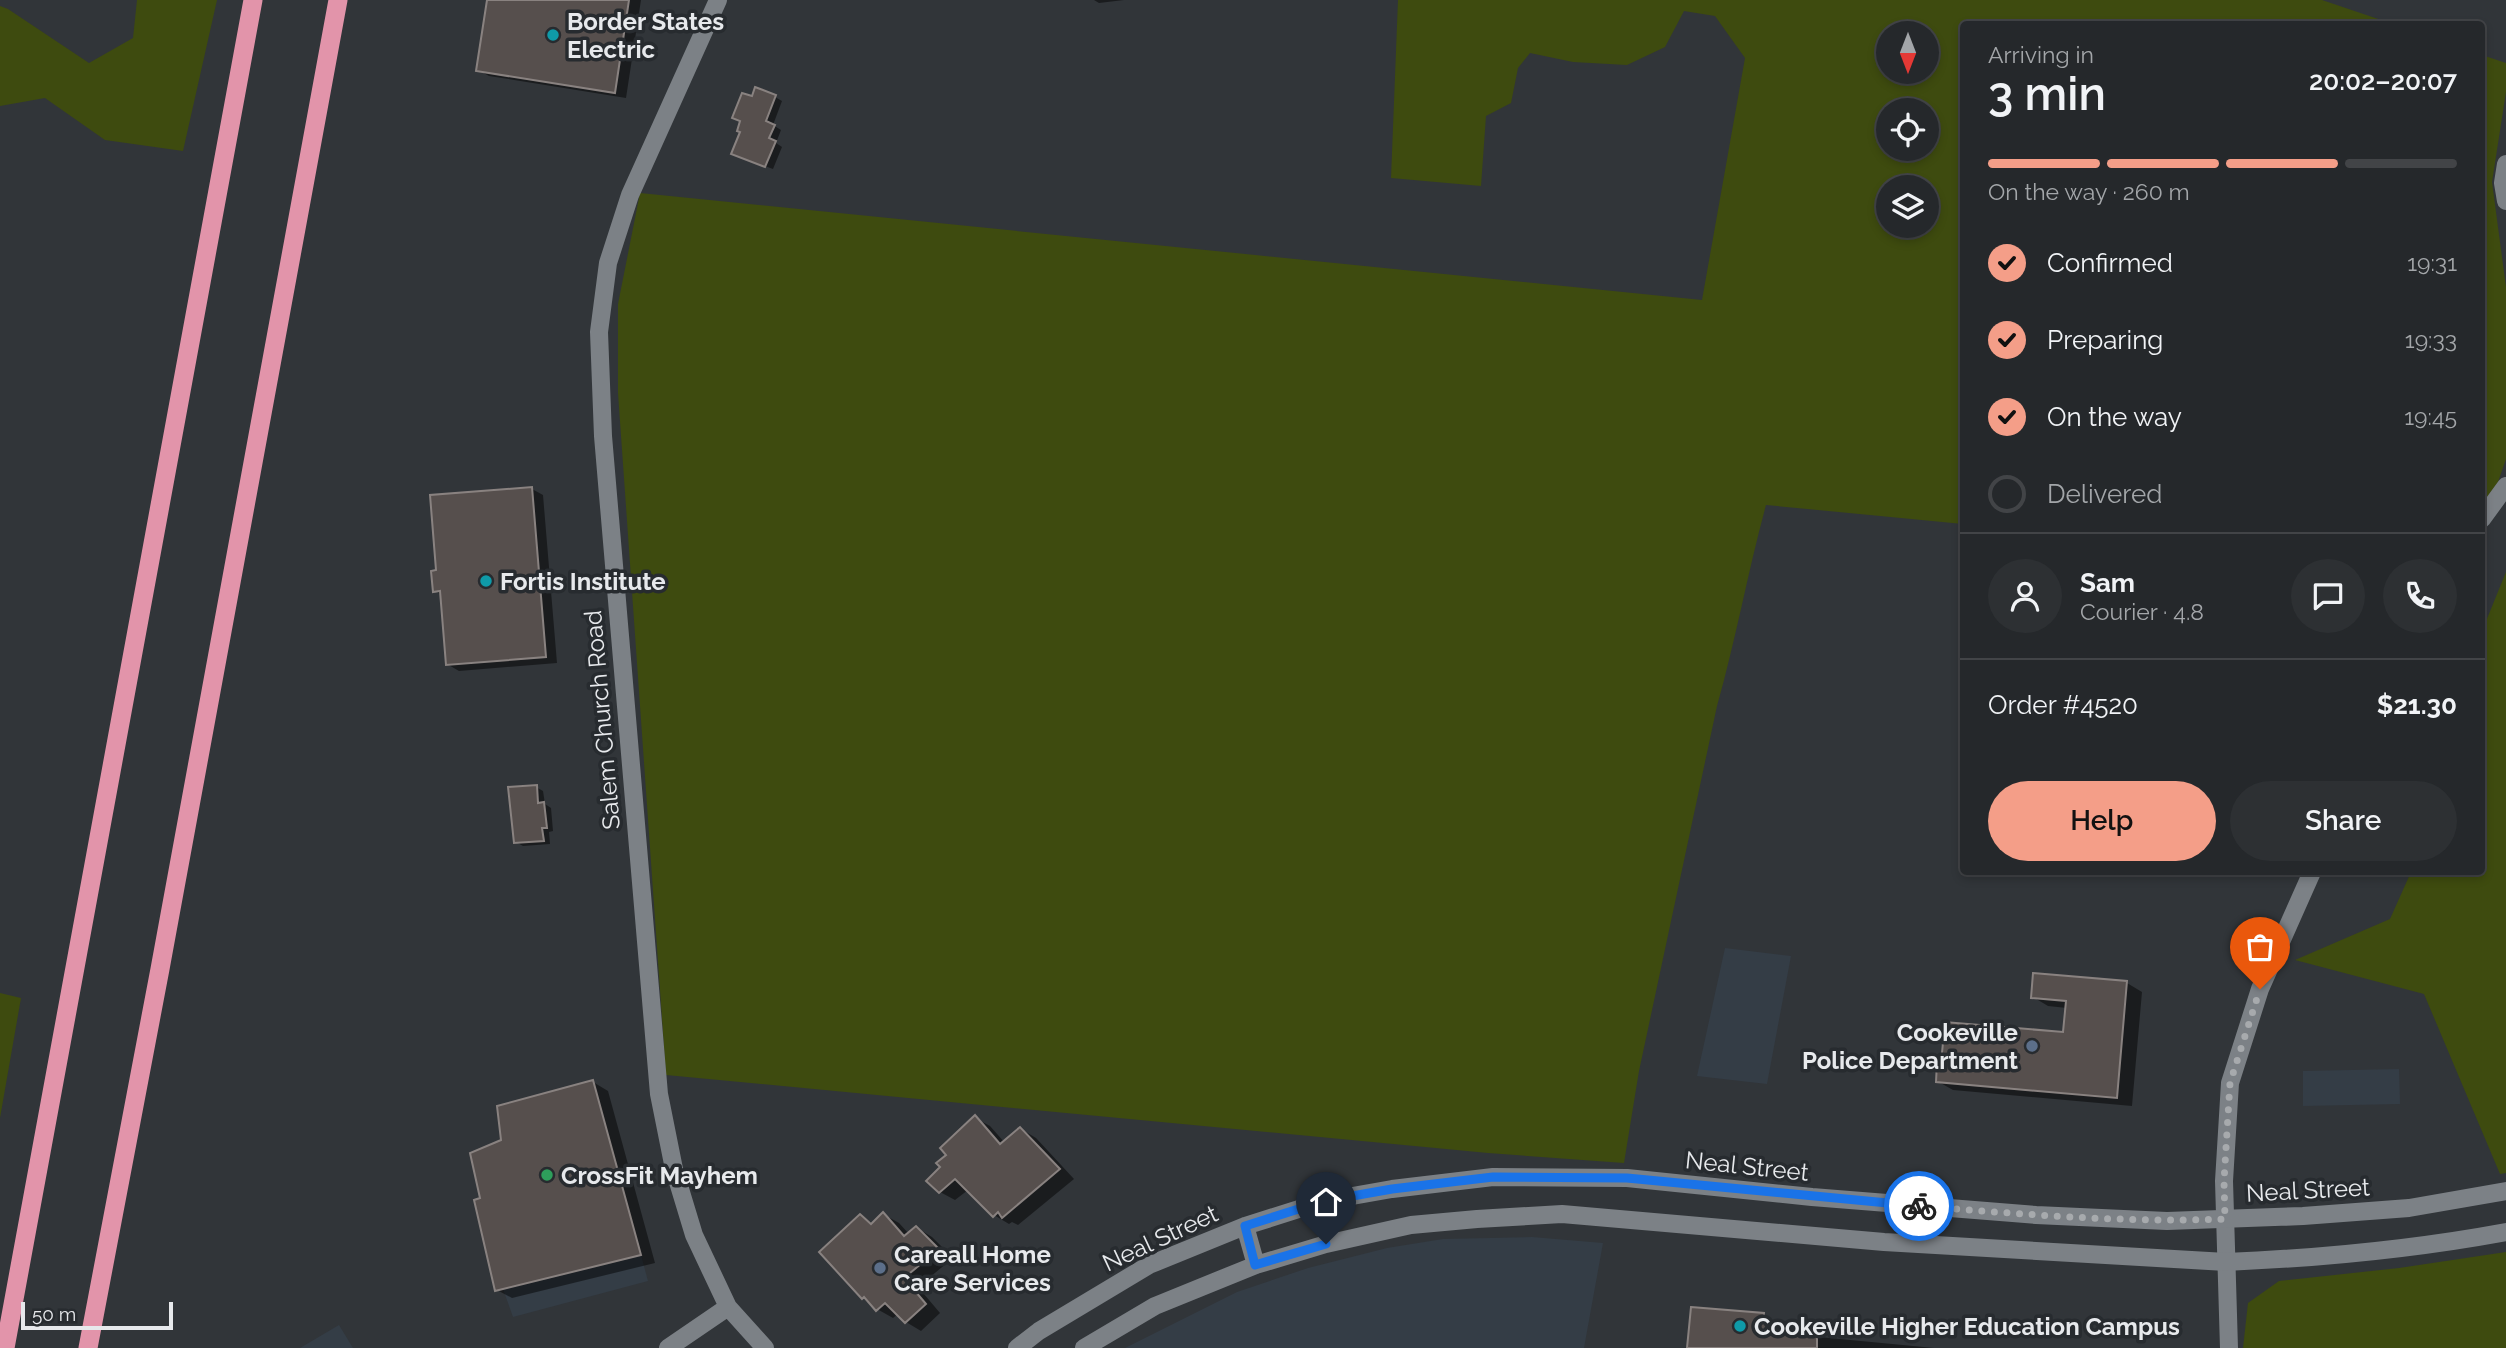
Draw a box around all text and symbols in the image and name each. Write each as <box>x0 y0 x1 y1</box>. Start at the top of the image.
place label: Border States Electric <box>567 7 724 64</box>
north arrow <box>1876 21 1939 84</box>
map controls <box>1876 21 1939 238</box>
marker: Border States Electric <box>545 27 561 43</box>
text: Arriving in <box>1988 41 2094 68</box>
text: 20:02–20:07 <box>2309 66 2457 96</box>
text: 3 min <box>1988 67 2106 121</box>
button: locate <box>1876 98 1939 161</box>
button: layers <box>1876 175 1939 238</box>
text: On the way · 260 m <box>1988 178 2190 205</box>
icon: check <box>1988 244 2026 282</box>
text: Confirmed <box>2047 248 2173 278</box>
text: 19:31 <box>2407 249 2457 276</box>
icon: check <box>1988 321 2026 359</box>
text: Preparing <box>2047 325 2163 355</box>
text: 19:33 <box>2405 326 2457 353</box>
icon: check <box>1988 398 2026 436</box>
text: On the way <box>2047 402 2182 432</box>
text: 19:45 <box>2404 403 2457 430</box>
text: Delivered <box>2047 479 2162 509</box>
button: person <box>1988 559 2062 633</box>
button: chat <box>2291 559 2365 633</box>
button: phone <box>2383 559 2457 633</box>
place label: Fortis Institute <box>500 567 666 596</box>
text: Sam <box>2080 568 2135 598</box>
marker: Fortis Institute <box>478 573 494 589</box>
text: Courier · 4.8 <box>2080 598 2204 625</box>
street label: Salem Church Road <box>578 609 626 831</box>
text: Order #4520 <box>1988 690 2138 720</box>
text: $21.30 <box>2377 690 2457 720</box>
button: Help <box>1988 781 2216 861</box>
button: Share <box>2230 781 2457 861</box>
pin <box>2230 917 2290 989</box>
icon: bag <box>2241 928 2279 966</box>
place label: Cookeville Police Department <box>1802 1018 2018 1075</box>
marker: Cookeville Police Department <box>2024 1038 2040 1054</box>
street label: Neal Street <box>1684 1145 1810 1187</box>
place label: CrossFit Mayhem <box>561 1161 758 1190</box>
marker: CrossFit Mayhem <box>539 1167 555 1183</box>
courier <box>1884 1171 1954 1241</box>
pin <box>1296 1172 1356 1244</box>
street label: Neal Street <box>2245 1172 2371 1208</box>
icon: home <box>1307 1183 1345 1221</box>
icon: bike <box>1900 1187 1938 1225</box>
street label: Neal Street <box>1098 1199 1222 1277</box>
place label: Careall Home Care Services <box>894 1240 1051 1297</box>
marker: Careall Home Care Services <box>872 1260 888 1276</box>
scale bar <box>21 1299 173 1331</box>
text: 50 m <box>32 1303 76 1325</box>
place label: Cookeville Higher Education Campus <box>1754 1312 2180 1341</box>
marker: Cookeville Higher Education Campus <box>1732 1318 1748 1334</box>

